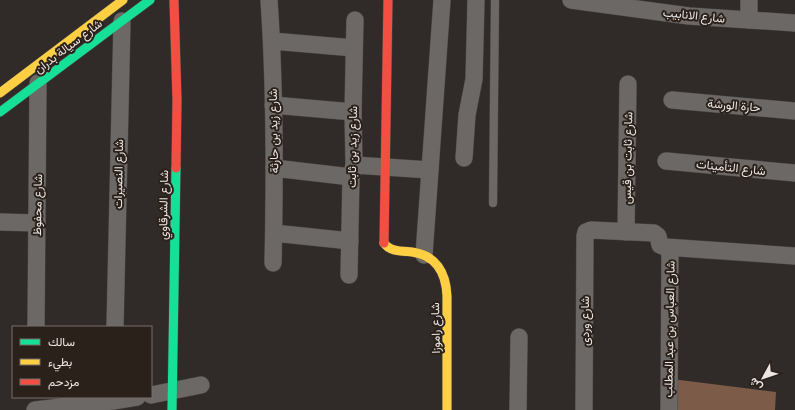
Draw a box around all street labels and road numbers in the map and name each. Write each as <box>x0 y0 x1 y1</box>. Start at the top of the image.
street label: شارع الانابيب <box>662 3 726 28</box>
street label: شارع سيالة بدران <box>30 15 106 78</box>
street label: شارع زيد بن حارثة <box>264 88 283 174</box>
street label: حارة الورشة <box>707 94 761 116</box>
street label: شارع زيد بن ثابت <box>343 106 362 188</box>
street label: شارع ثابت بن قيس <box>618 112 637 204</box>
street label: شارع النصيرات <box>109 139 128 209</box>
street label: شارع التأمينات <box>695 155 767 180</box>
street label: شارع الشرقاوي <box>154 170 174 240</box>
street label: شارع محفوظ <box>28 174 47 236</box>
street label: شارع العباس بن عبد المطلب <box>659 261 680 398</box>
street label: شارع وردى <box>576 296 594 346</box>
street label: شارع راموزا <box>426 302 445 354</box>

